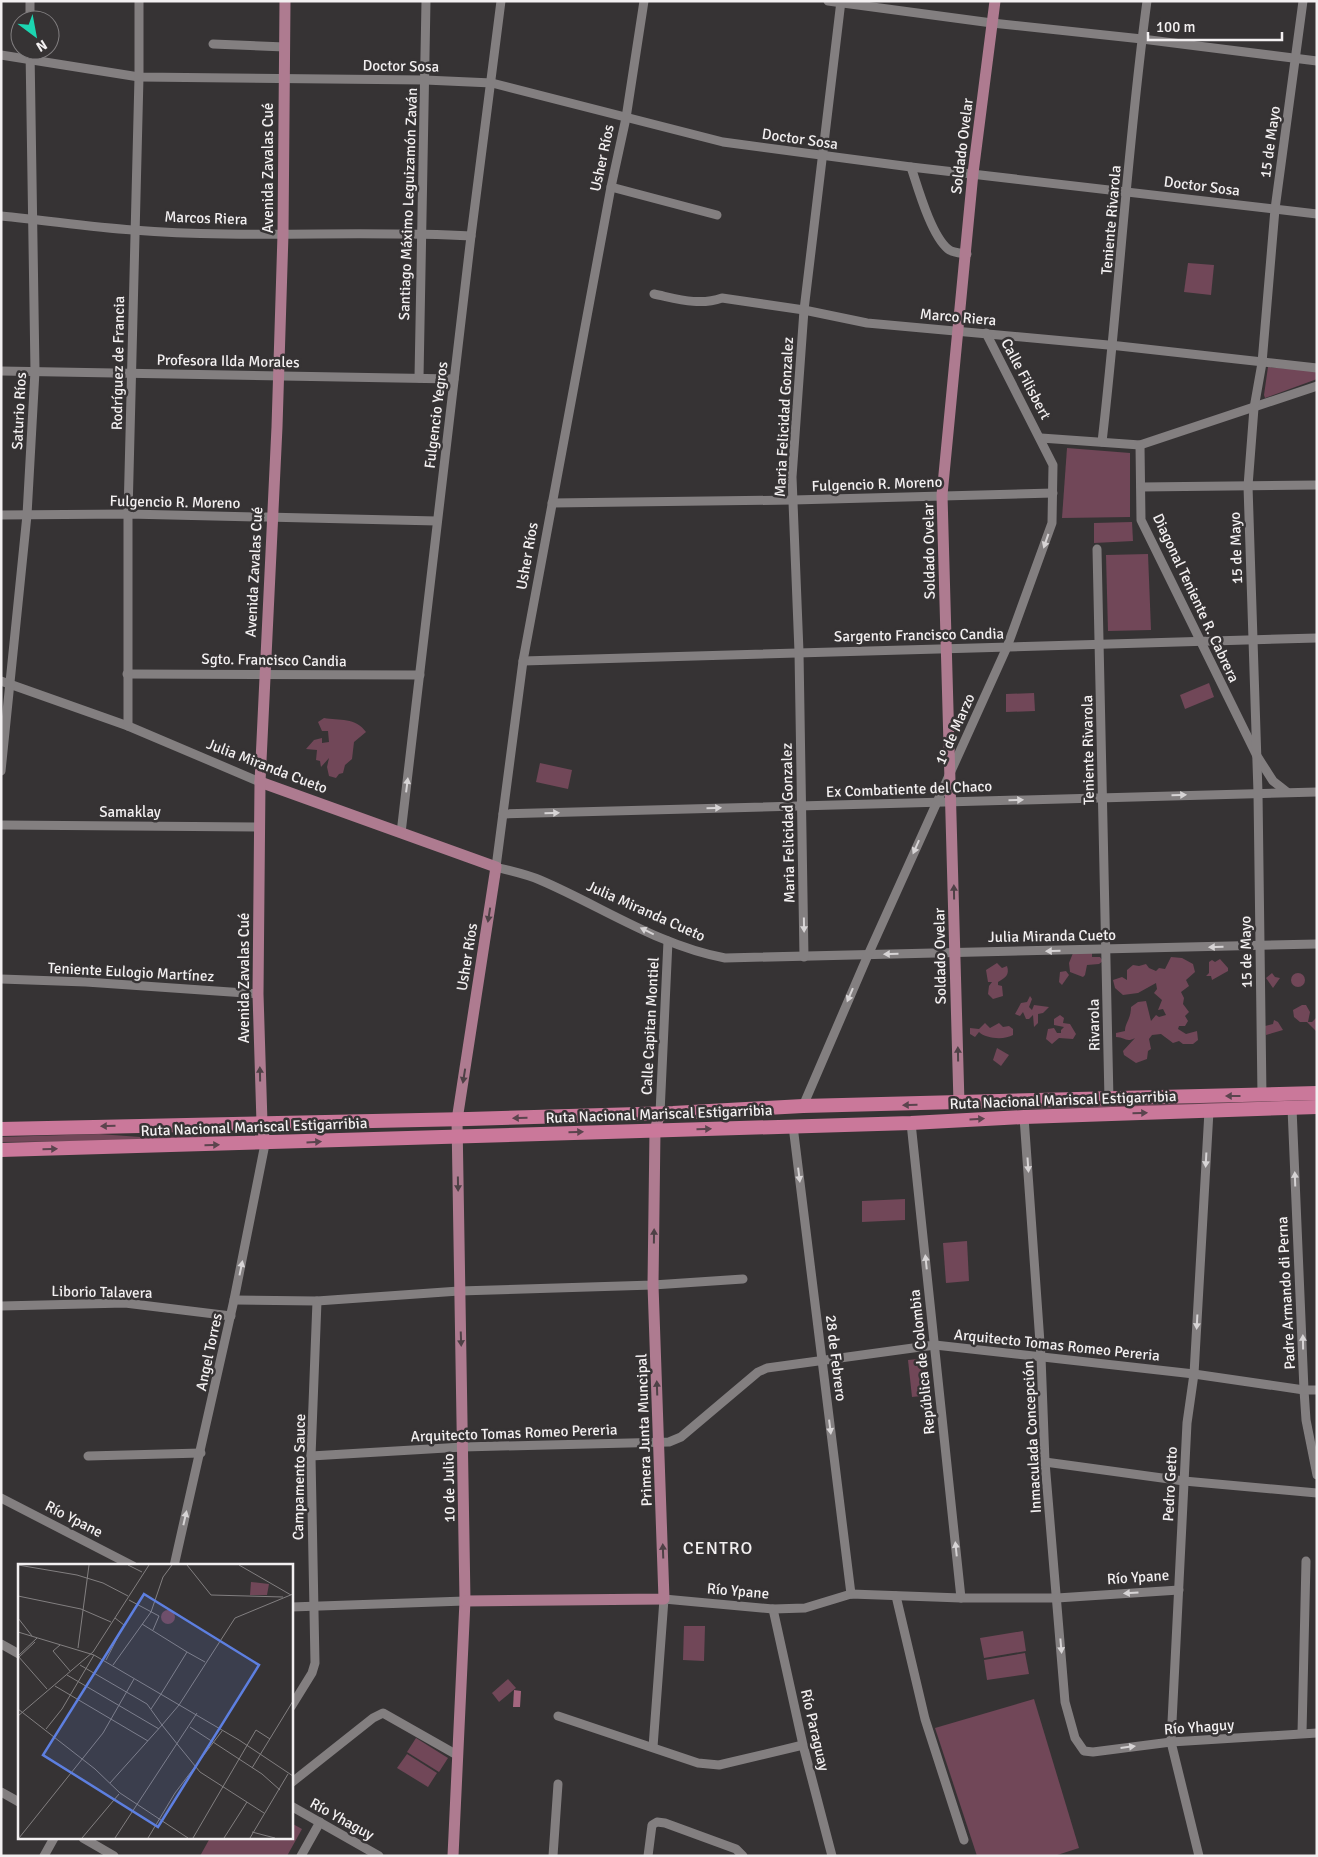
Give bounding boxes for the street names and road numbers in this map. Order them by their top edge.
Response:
street label: Doctor Sosa [363,56,439,76]
street label: Santiago Máximo Leguizamón Zaván [395,87,421,321]
street label: Soldado Ovelar [947,97,977,195]
street label: Avenida Zavalas Cué [259,103,277,233]
street label: 15 de Mayo [1256,105,1284,179]
street label: Usher Ríos [586,122,618,193]
street label: Doctor Sosa [761,125,839,153]
street label: Teniente Rivarola [1097,164,1125,276]
street label: Doctor Sosa [1163,172,1241,200]
street label: Marcos Riera [164,208,248,228]
street label: Rodríguez de Francia [108,296,128,430]
street label: Marco Riera [919,305,997,329]
street label: Calle Filisbert [997,335,1055,423]
street label: Maria Felicidad Gonzalez [771,336,797,497]
street label: Profesora Ilda Morales [156,351,300,371]
street label: Fulgencio Yegros [421,360,452,470]
street label: Saturio Ríos [8,371,30,450]
street label: Fulgencio R. Moreno [811,473,943,495]
street label: Fulgencio R. Moreno [109,492,241,512]
street label: Soldado Ovelar [919,502,939,599]
street label: Avenida Zavalas Cué [242,506,266,638]
street label: Diagonal Teniente R. Cabrera [1149,511,1243,685]
street label: 15 de Mayo [1226,511,1246,585]
street label: Usher Ríos [512,520,542,591]
street label: Sargento Francisco Candia [834,625,1004,645]
street label: Sgto. Francisco Candia [201,650,347,670]
street label: 1º de Marzo [931,690,979,767]
street label: Teniente Rivarola [1078,695,1098,805]
street label: Julia Miranda Cueto [204,735,330,797]
street label: Maria Felicidad Gonzalez [778,742,798,903]
street label: Ex Combatiente del Chaco [825,777,993,801]
street label: Samaklay [99,803,161,821]
street label: Julia Miranda Cueto [584,877,708,945]
street label: Soldado Ovelar [930,907,950,1004]
street label: Avenida Zavalas Cué [235,913,253,1043]
street label: 15 de Mayo [1236,915,1256,988]
street label: Usher Ríos [453,922,481,992]
street label: Julia Miranda Cueto [988,926,1116,946]
street label: Calle Capitan Montiel [637,957,663,1095]
street label: Teniente Eulogio Martínez [47,959,215,985]
street label: Rivarola [1085,999,1103,1051]
street label: Ruta Nacional Mariscal Estigarribia [949,1087,1177,1113]
street label: Ruta Nacional Mariscal Estigarribia [545,1101,773,1127]
street label: Ruta Nacional Mariscal Estigarribia [140,1114,368,1140]
street label: Padre Armando di Perna [1273,1216,1299,1370]
street label: Liborio Talavera [51,1282,153,1302]
street label: República de Colombia [905,1289,939,1435]
street label: Angel Torres [192,1311,226,1393]
street label: 28 de Febrero [822,1314,850,1402]
street label: Arquitecto Tomas Romeo Pereria [953,1325,1161,1365]
street label: Primera Junta Muncipal [632,1353,656,1507]
street label: Inmaculada Concepción [1019,1360,1045,1514]
street label: Campamento Sauce [289,1414,309,1540]
street label: Arquitecto Tomas Romeo Pereria [410,1420,618,1446]
street label: Pedro Getto [1159,1446,1181,1522]
street label: 10 de Julio [439,1453,459,1523]
street label: Río Ypane [42,1497,106,1541]
street label: Río Ypane [1106,1566,1170,1588]
street label: Río Ypane [706,1579,770,1603]
street label: Río Paraguay [797,1687,833,1773]
street label: Río Yhaguy [1163,1716,1235,1738]
street label: Río Yhaguy [307,1794,377,1844]

